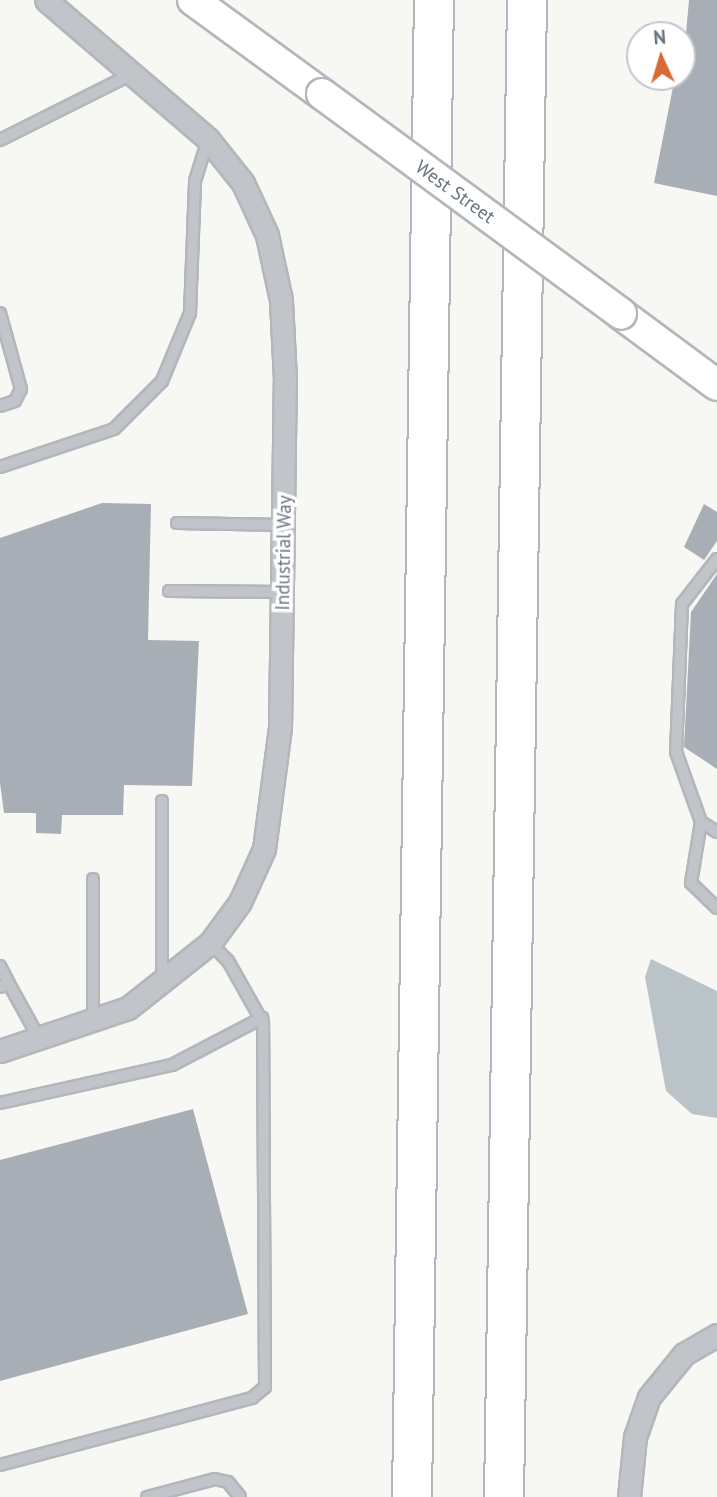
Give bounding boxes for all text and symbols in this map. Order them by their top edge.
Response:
north arrow [626,21,696,91]
text: N [653,25,667,49]
street label: West Street [411,156,499,228]
street label: Industrial Way [272,495,296,611]

